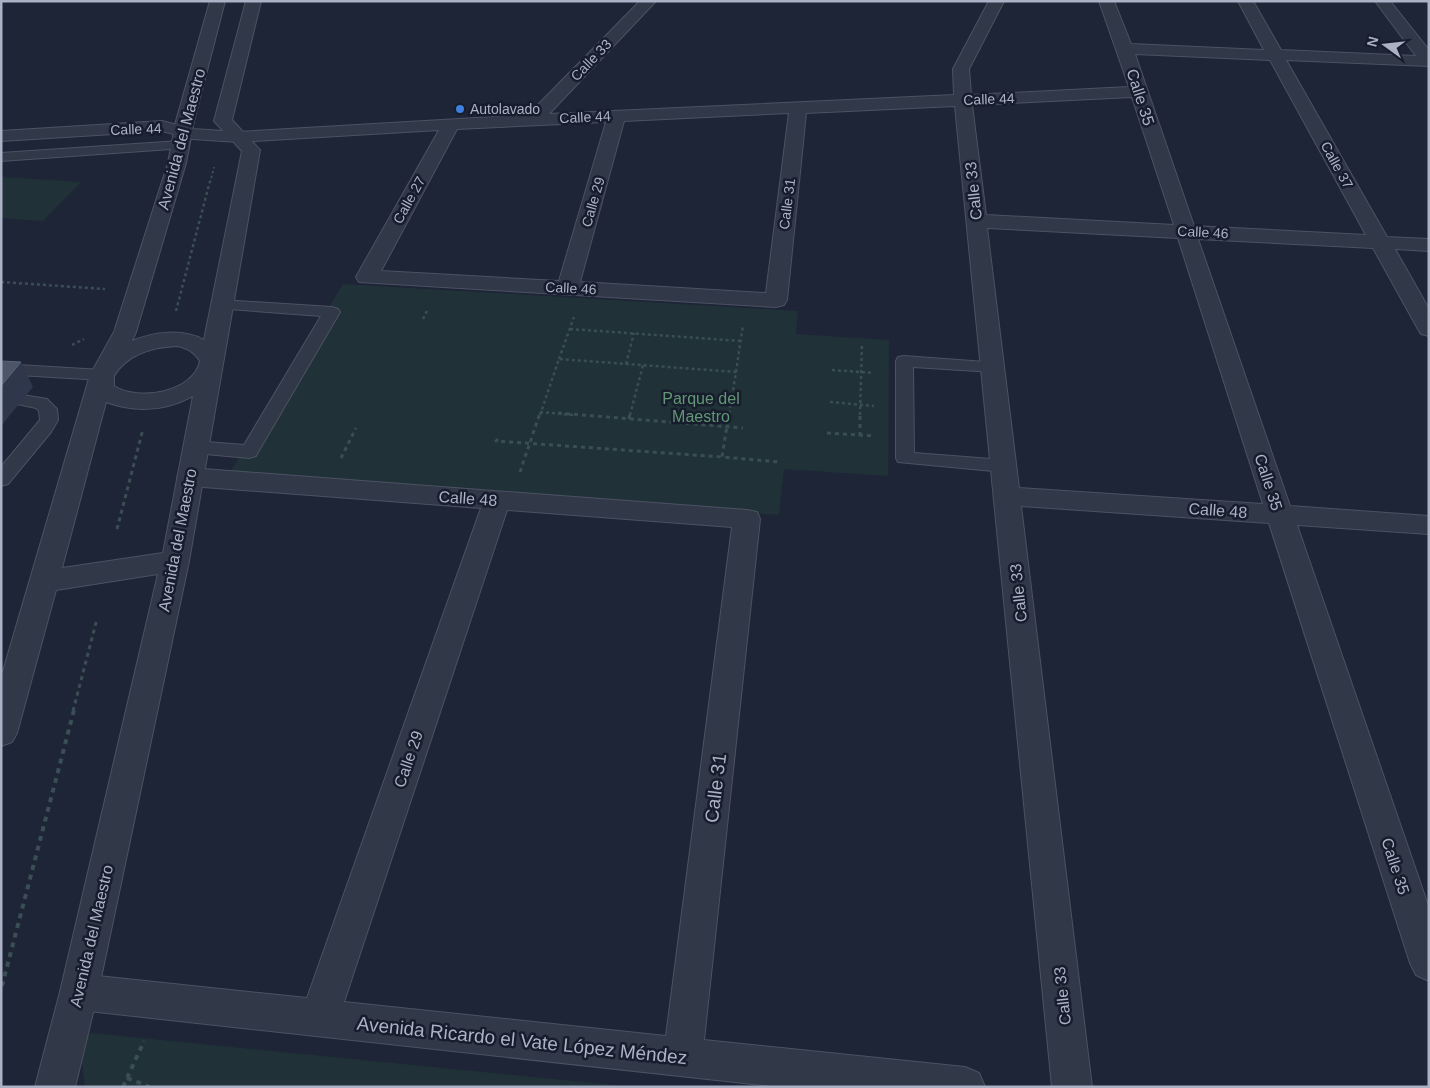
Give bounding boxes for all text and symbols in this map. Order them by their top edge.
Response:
north arrow [1360,20,1410,70]
text: N [1363,35,1381,49]
street label: Calle 33 [567,36,615,84]
street label: Avenida del Maestro [154,67,209,212]
street label: Calle 35 [1123,67,1158,128]
street label: Calle 44 [963,90,1015,108]
place label: Autolavado [470,101,540,117]
marker: Autolavado [454,103,466,115]
street label: Calle 44 [559,108,611,126]
street label: Calle 44 [110,120,162,138]
street label: Calle 37 [1318,139,1357,192]
street label: Calle 33 [962,161,985,221]
street label: Calle 27 [390,173,429,226]
street label: Calle 29 [578,175,608,229]
street label: Calle 31 [776,177,798,230]
street label: Calle 46 [1177,223,1229,241]
street label: Calle 46 [545,279,597,297]
park label: Parque del Maestro [662,390,740,425]
street label: Calle 35 [1251,452,1286,513]
street label: Avenida del Maestro [155,467,200,613]
street label: Calle 48 [438,488,498,509]
street label: Calle 48 [1188,500,1248,521]
street label: Calle 33 [1007,563,1030,623]
street label: Calle 29 [391,729,426,790]
street label: Calle 31 [701,752,730,824]
street label: Calle 35 [1378,836,1413,897]
street label: Avenida del Maestro [67,863,116,1009]
street label: Calle 33 [1051,966,1074,1026]
street label: Avenida Ricardo el Vate López Méndez [356,1013,688,1068]

